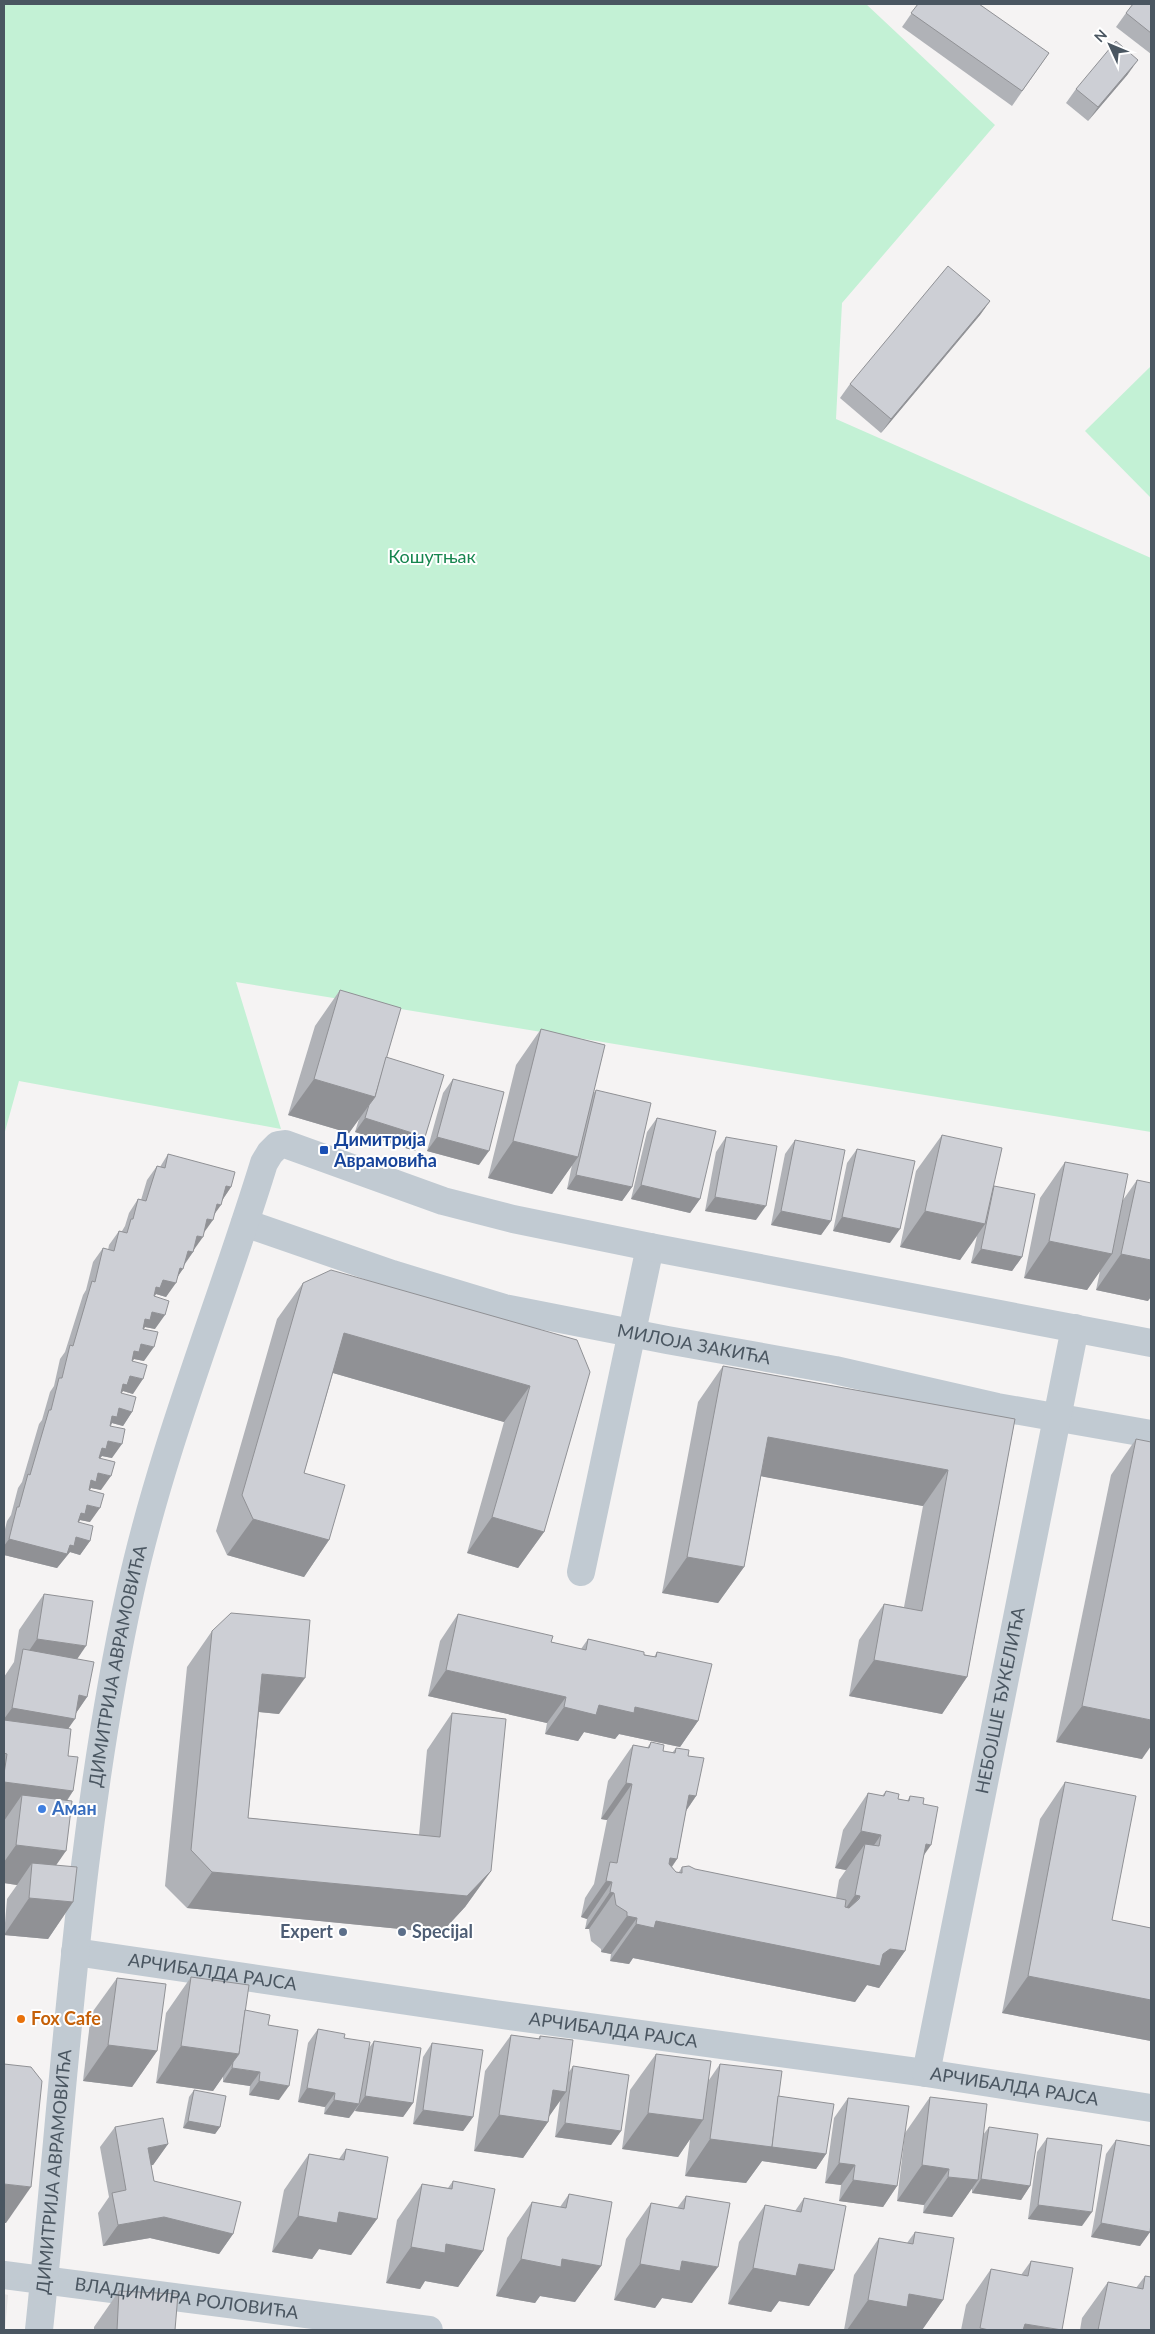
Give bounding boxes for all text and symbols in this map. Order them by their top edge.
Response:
north arrow [1085,20,1135,70]
text: N [1090,26,1110,45]
park label: Кошутњак [388,545,477,567]
place label: Димитрија Аврамовића [333,1128,437,1171]
marker: Димитрија Аврамовића [318,1144,330,1156]
street label: МИЛОЈА ЗАКИЋА [616,1319,773,1368]
street label: ДИМИТРИЈА АВРАМОВИЋА [84,1542,151,1788]
street label: НЕБОЈШЕ ЂУКЕЛИЋА [970,1604,1029,1795]
place label: Аман [51,1797,97,1819]
marker: Аман [36,1803,48,1815]
place label: Expert [280,1920,333,1942]
place label: Specijal [412,1920,473,1942]
marker: Expert [337,1926,349,1938]
marker: Specijal [396,1926,408,1938]
street label: АРЧИБАЛДА РАЈСА [127,1948,299,1995]
place label: Fox Cafe [31,2007,101,2029]
street label: АРЧИБАЛДА РАЈСА [528,2007,700,2052]
marker: Fox Cafe [15,2013,27,2025]
street label: ДИМИТРИЈА АВРАМОВИЋА [31,2047,76,2295]
street label: АРЧИБАЛДА РАЈСА [929,2062,1101,2110]
street label: ВЛАДИМИРА РОЛОВИЋА [73,2272,301,2323]

